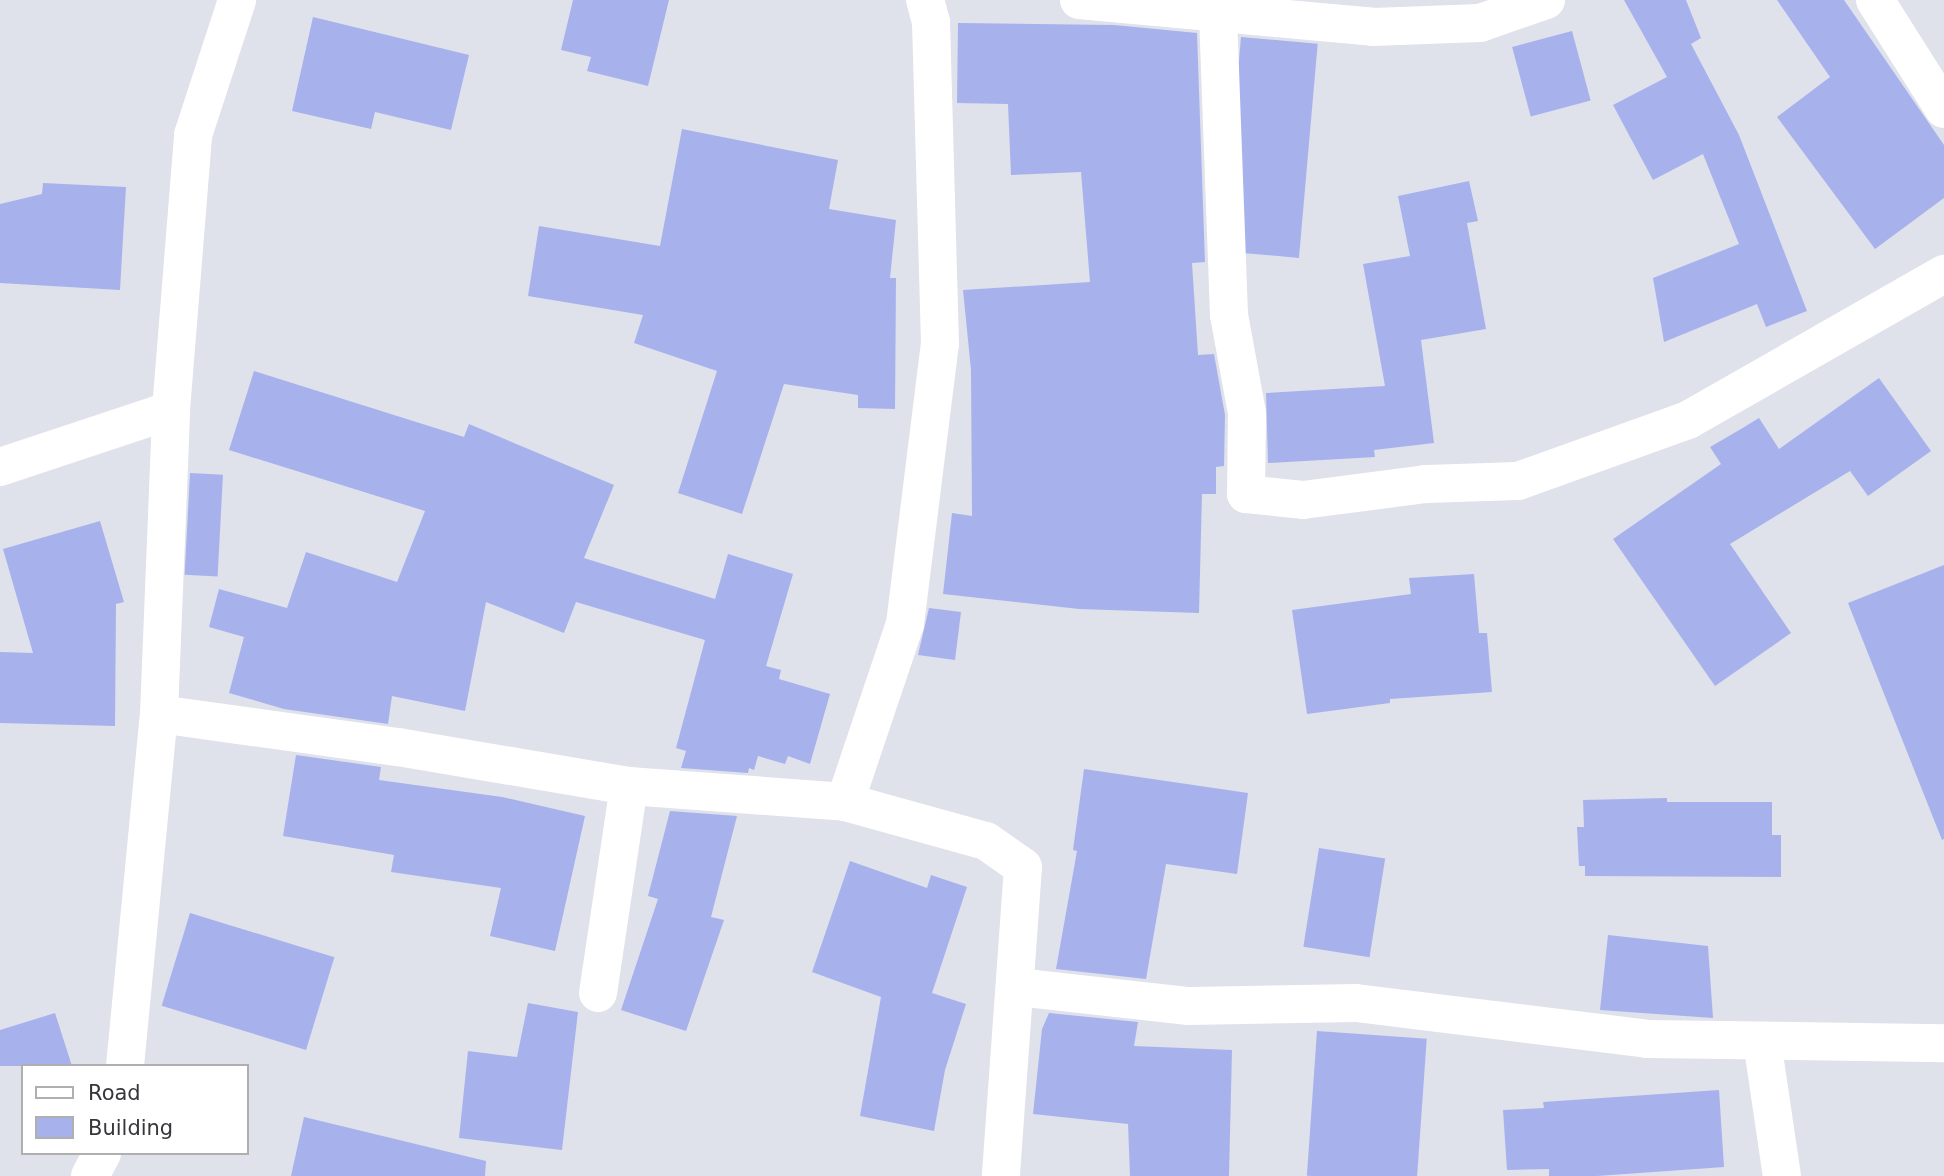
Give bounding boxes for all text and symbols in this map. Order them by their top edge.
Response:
legend [21,1064,248,1155]
text: Road [88,1081,141,1105]
text: Building [88,1116,173,1140]

